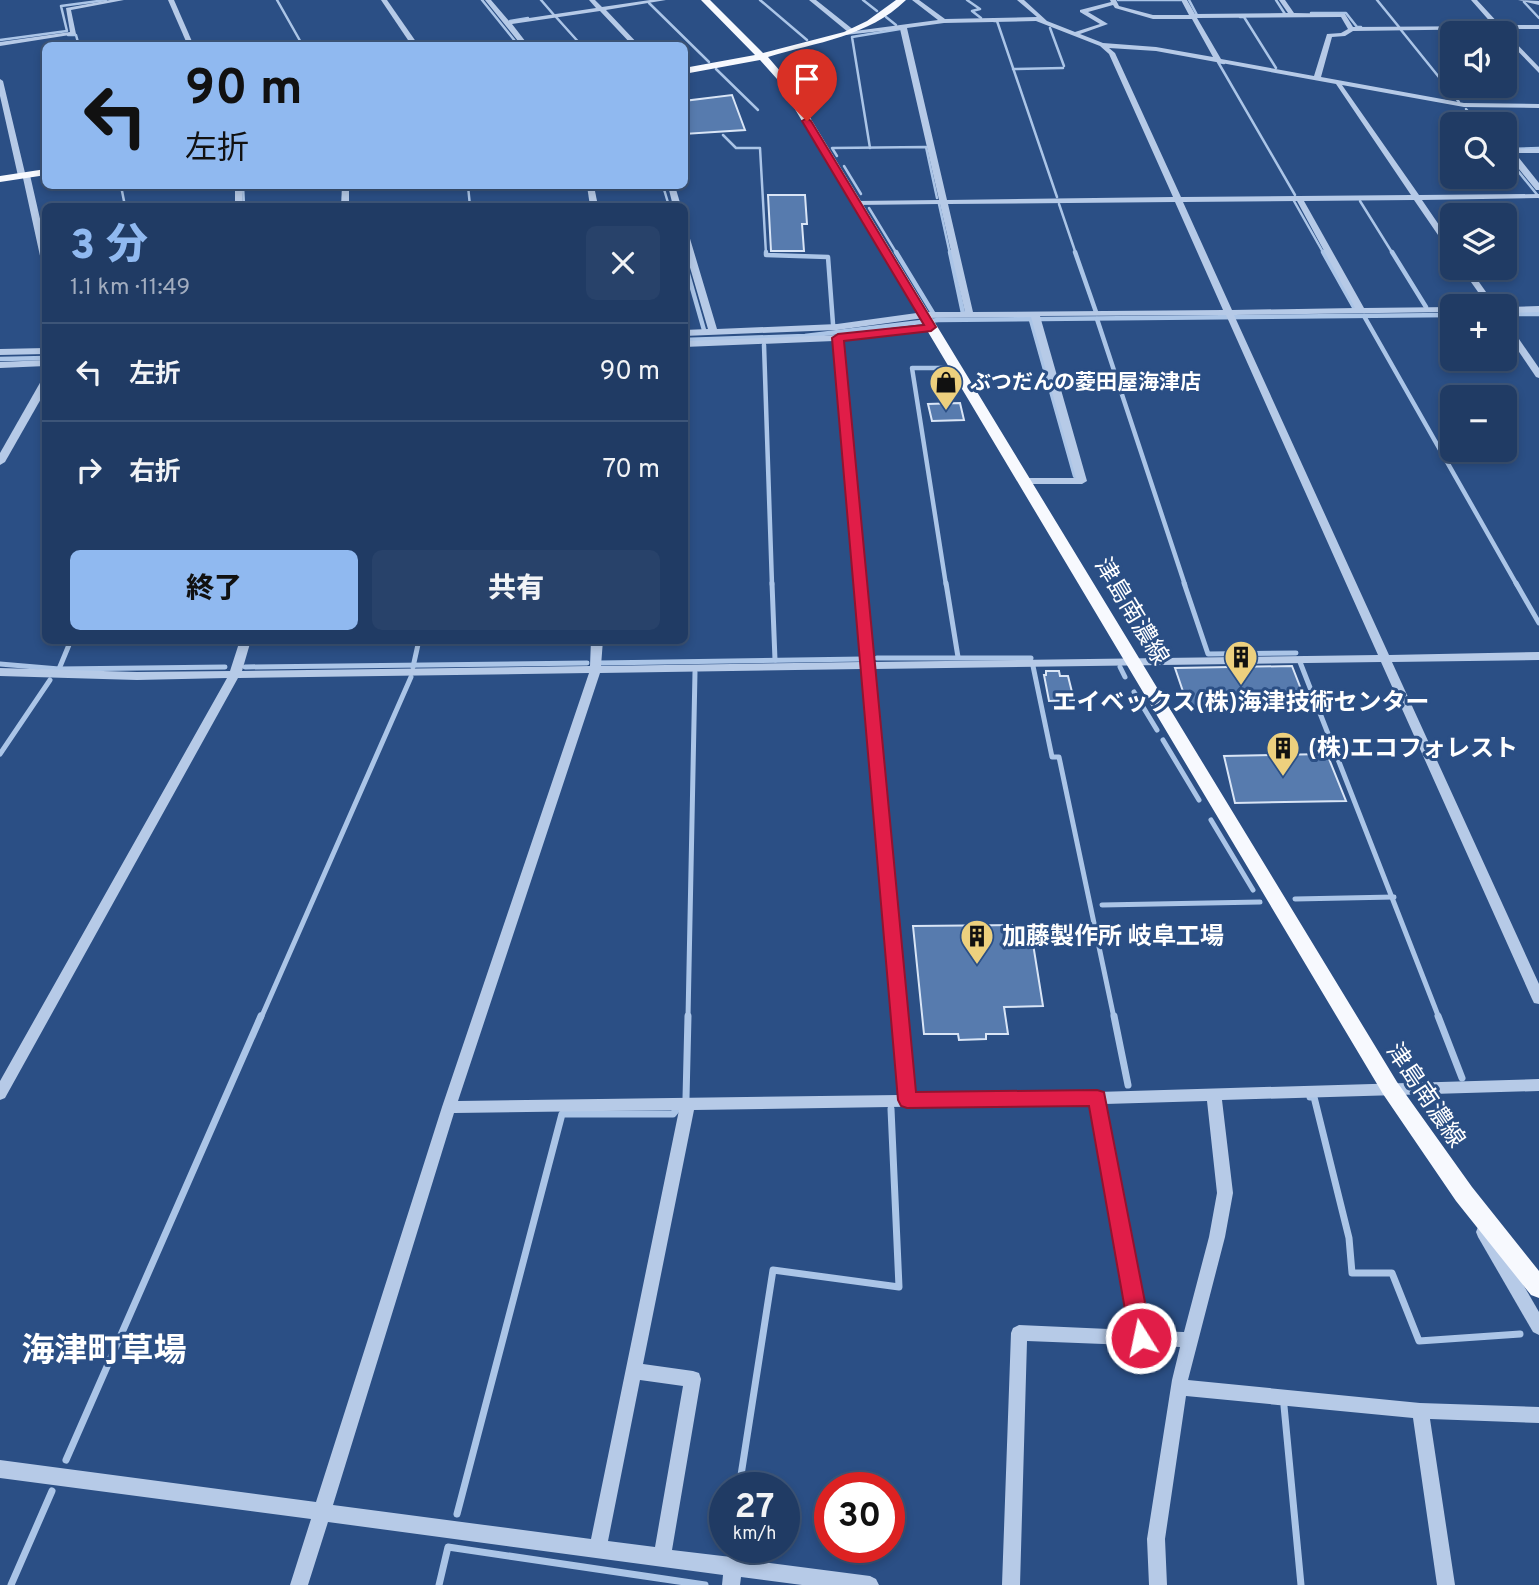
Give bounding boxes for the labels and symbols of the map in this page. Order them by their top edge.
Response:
pin [777,49,837,121]
shop icon: ぶつだんの菱田屋海津店 [927,363,965,412]
place label: ぶつだんの菱田屋海津店 [970,370,1201,397]
street label: 津島南濃線 [1087,553,1174,671]
building icon: エイベックス(株)海津技術センター [1222,638,1260,687]
place label: エイベックス(株)海津技術センター [1052,689,1430,719]
building icon: (株)エコフォレスト [1264,729,1302,778]
place label: (株)エコフォレスト [1308,735,1518,765]
building icon: 加藤製作所 岐阜工場 [958,917,996,966]
place label: 加藤製作所 岐阜工場 [1002,923,1224,953]
street label: 津島南濃線 [1378,1038,1470,1154]
position arrow [1104,1301,1178,1375]
district label: 海津町草場 [22,1332,187,1374]
speed limit sign: 30 [814,1472,905,1563]

